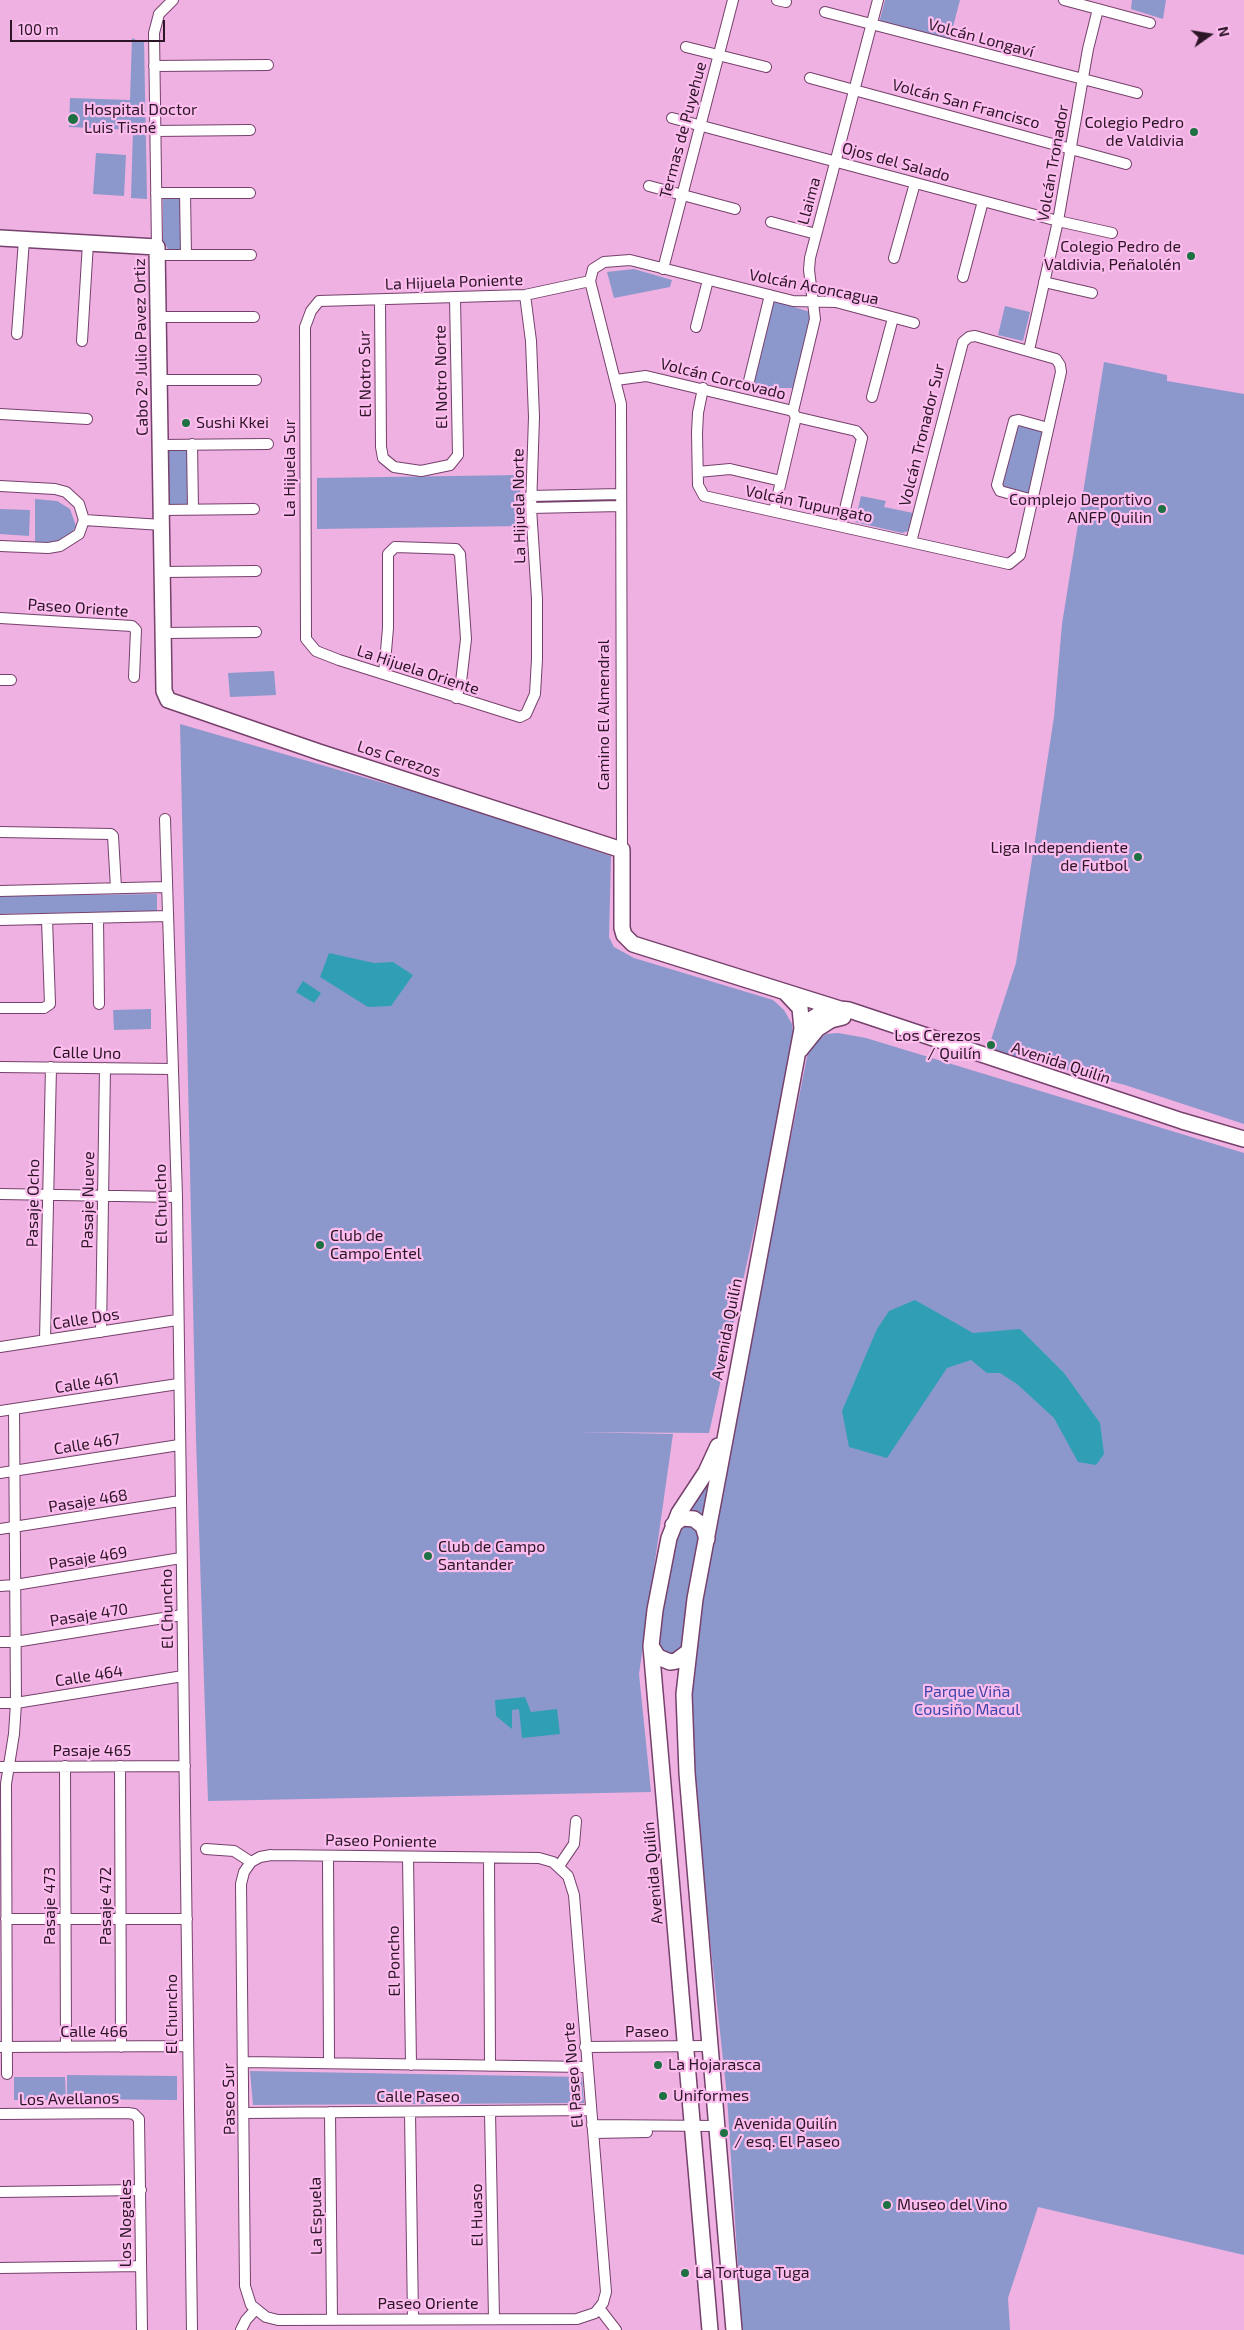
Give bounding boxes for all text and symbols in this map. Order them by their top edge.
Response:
scale bar [12,10,168,42]
north arrow [1184,10,1234,60]
street label: Volcán Longaví [926,15,1036,61]
text: 100 m [18,20,59,38]
text: N [1215,25,1234,38]
street label: Termas de Puyehue [655,59,711,201]
street label: Volcán San Francisco [890,75,1042,133]
place label: Hospital Doctor Luis Tisné [84,100,197,138]
street label: Volcán Tronador [1033,103,1073,223]
marker: Hospital Doctor Luis Tisné [66,112,80,126]
place label: Colegio Pedro de Valdivia [1084,113,1184,151]
marker: Colegio Pedro de Valdivia [1188,126,1200,138]
street label: Ojos del Salado [840,138,952,186]
street label: Llaima [793,175,825,227]
place label: Colegio Pedro de Valdivia, Peñalolén [1044,237,1181,275]
marker: Colegio Pedro de Valdivia, Peñalolén [1185,250,1197,262]
street label: Cabo 2º Julio Pavez Ortiz [130,258,152,436]
street label: Volcán Aconcagua [747,265,881,309]
street label: La Hijuela Poniente [385,270,523,294]
street label: El Notro Norte [430,325,452,429]
street label: El Notro Sur [355,330,375,418]
street label: Volcán Corcovado [658,354,788,404]
street label: Volcán Tronador Sur [895,362,949,508]
place label: Sushi Kkei [196,413,269,433]
marker: Sushi Kkei [180,417,192,429]
street label: La Hijuela Sur [280,419,300,517]
street label: La Hijuela Norte [508,448,530,564]
street label: Volcán Tupungato [743,481,875,527]
place label: Complejo Deportivo ANFP Quilin [1009,490,1152,528]
marker: Complejo Deportivo ANFP Quilin [1156,503,1168,515]
street label: Paseo Oriente [27,595,129,621]
street label: Camino El Almendral [594,640,614,790]
street label: La Hijuela Oriente [354,641,482,699]
street label: Los Cerezos [355,736,443,782]
place label: Liga Independiente de Futbol [990,838,1128,876]
marker: Liga Independiente de Futbol [1132,851,1144,863]
place label: Los Cerezos / Quilín [894,1026,981,1064]
street label: Avenida Quilín [1009,1038,1113,1088]
marker: Los Cerezos / Quilín [985,1039,997,1051]
street label: Calle Uno [53,1043,121,1063]
street label: Pasaje Nueve [78,1151,98,1249]
street label: Pasaje Ocho [23,1159,43,1247]
street label: El Chuncho [151,1164,171,1244]
place label: Club de Campo Entel [330,1226,422,1264]
marker: Club de Campo Entel [314,1239,326,1251]
street label: Avenida Quilín [708,1277,746,1381]
street label: Calle Dos [51,1304,121,1334]
street label: Calle 461 [53,1368,121,1398]
street label: Calle 467 [53,1429,121,1459]
street label: Pasaje 468 [47,1485,129,1517]
place label: Club de Campo Santander [438,1537,545,1575]
street label: Pasaje 469 [47,1542,129,1574]
marker: Club de Campo Santander [422,1550,434,1562]
street label: El Chuncho [157,1569,177,1649]
street label: Pasaje 470 [49,1599,129,1631]
street label: Calle 464 [54,1661,124,1691]
park label: Parque Viña Cousiño Macul [914,1682,1020,1720]
street label: Pasaje 465 [53,1741,131,1761]
street label: Avenida Quilín [639,1821,667,1925]
street label: Paseo Poniente [325,1830,437,1852]
street label: Pasaje 473 [40,1867,60,1945]
street label: Pasaje 472 [96,1867,116,1945]
street label: El Poncho [384,1925,404,1997]
street label: El Chuncho [162,1974,182,2054]
street label: El Paseo Norte [559,2021,587,2129]
street label: Calle 466 [60,2022,128,2042]
street label: Paseo [625,2022,669,2042]
place label: La Hojarasca [668,2055,761,2075]
marker: La Hojarasca [652,2059,664,2071]
street label: Paseo Sur [219,2063,239,2135]
place label: Uniformes [673,2086,749,2106]
street label: Calle Paseo [376,2087,460,2107]
street label: Los Avellanos [19,2089,119,2109]
marker: Uniformes [657,2090,669,2102]
place label: Avenida Quilín / esq. El Paseo [734,2114,840,2152]
marker: Avenida Quilín / esq. El Paseo [718,2127,730,2139]
street label: La Espuela [306,2177,326,2255]
street label: Los Nogales [116,2179,136,2267]
street label: El Huaso [467,2183,487,2247]
place label: Museo del Vino [897,2195,1008,2215]
marker: Museo del Vino [881,2199,893,2211]
place label: La Tortuga Tuga [695,2263,810,2283]
marker: La Tortuga Tuga [679,2267,691,2279]
street label: Paseo Oriente [377,2294,479,2314]

